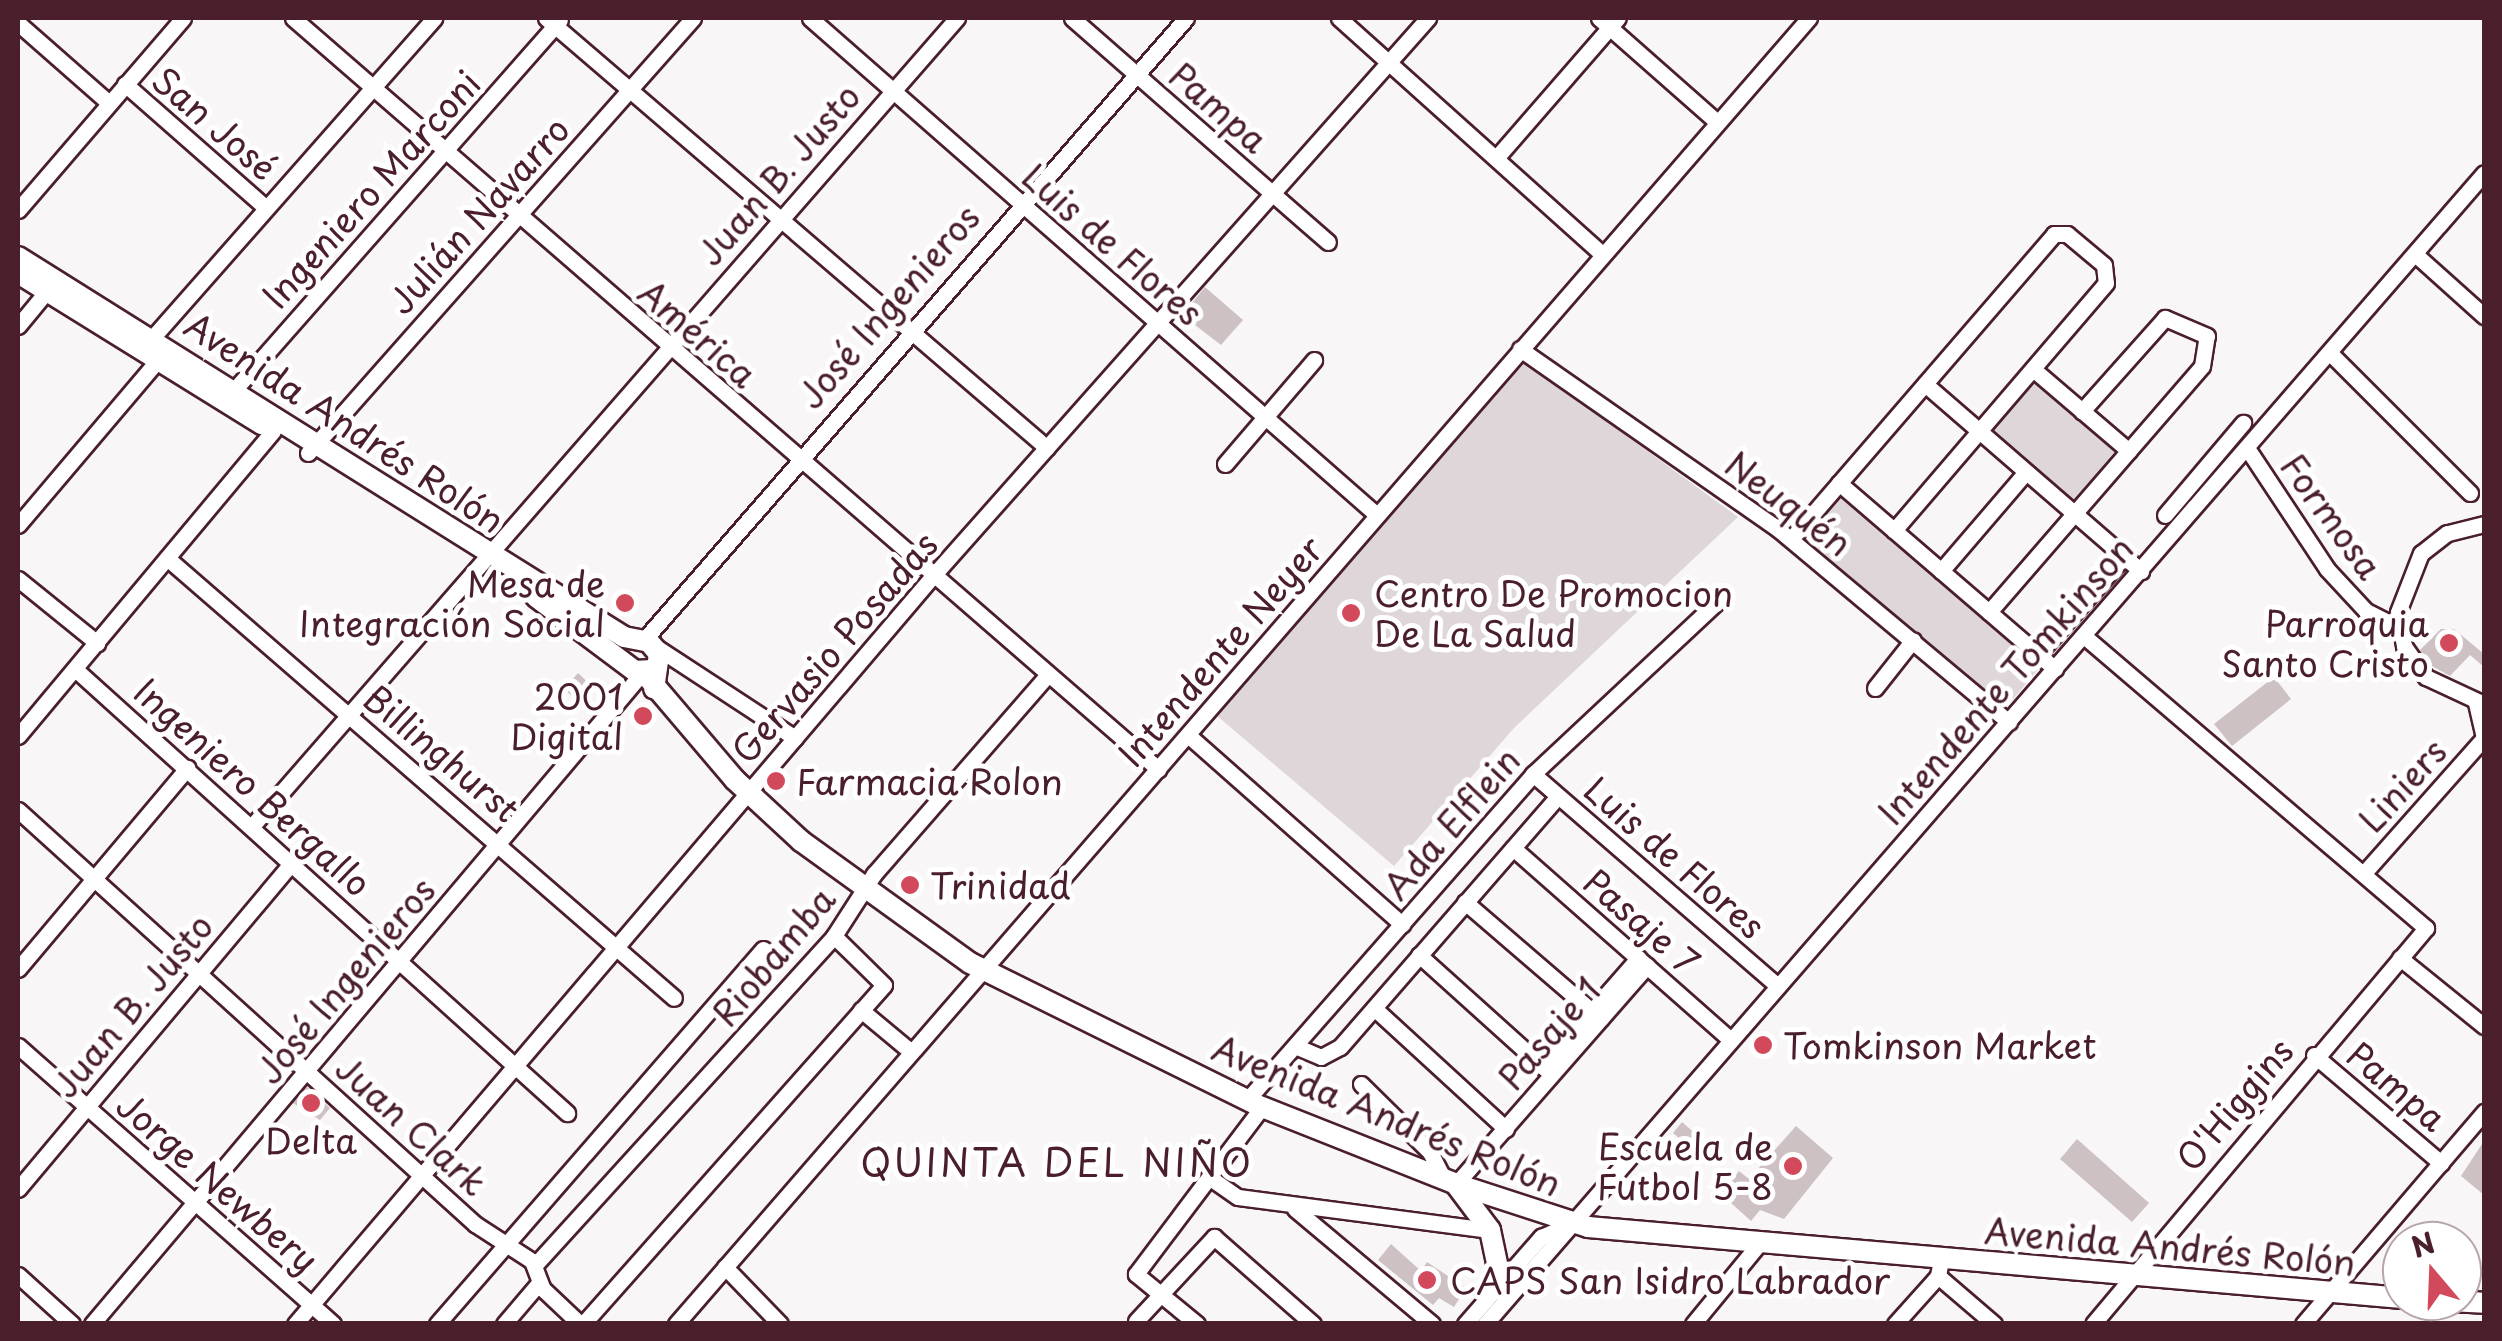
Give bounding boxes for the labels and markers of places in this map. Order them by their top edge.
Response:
place label: Mesa de Integración Social [300,562,605,644]
place label: Centro De Promocion De La Salud [1374,572,1735,654]
marker: Mesa de Integración Social [614,592,636,614]
marker: Centro De Promocion De La Salud [1338,600,1364,626]
place label: Parroquia Santo Cristo [2220,602,2429,684]
marker: Parroquia Santo Cristo [2438,632,2460,654]
place label: 2001 Digital [510,675,623,757]
marker: 2001 Digital [632,705,654,727]
place label: Farmacia Rolon [796,760,1062,802]
marker: Farmacia Rolon [765,770,787,792]
place label: Trinidad [930,864,1071,906]
marker: Trinidad [899,874,921,896]
place label: Tomkinson Market [1783,1024,2096,1066]
marker: Tomkinson Market [1752,1034,1774,1056]
marker: Delta [300,1092,322,1114]
place label: Delta [265,1119,357,1161]
place label: Escuela de Futbol 5-8 [1598,1125,1773,1207]
marker: Escuela de Futbol 5-8 [1782,1155,1804,1177]
place label: CAPS San Isidro Labrador [1450,1259,1887,1301]
marker: CAPS San Isidro Labrador [1414,1267,1440,1293]

